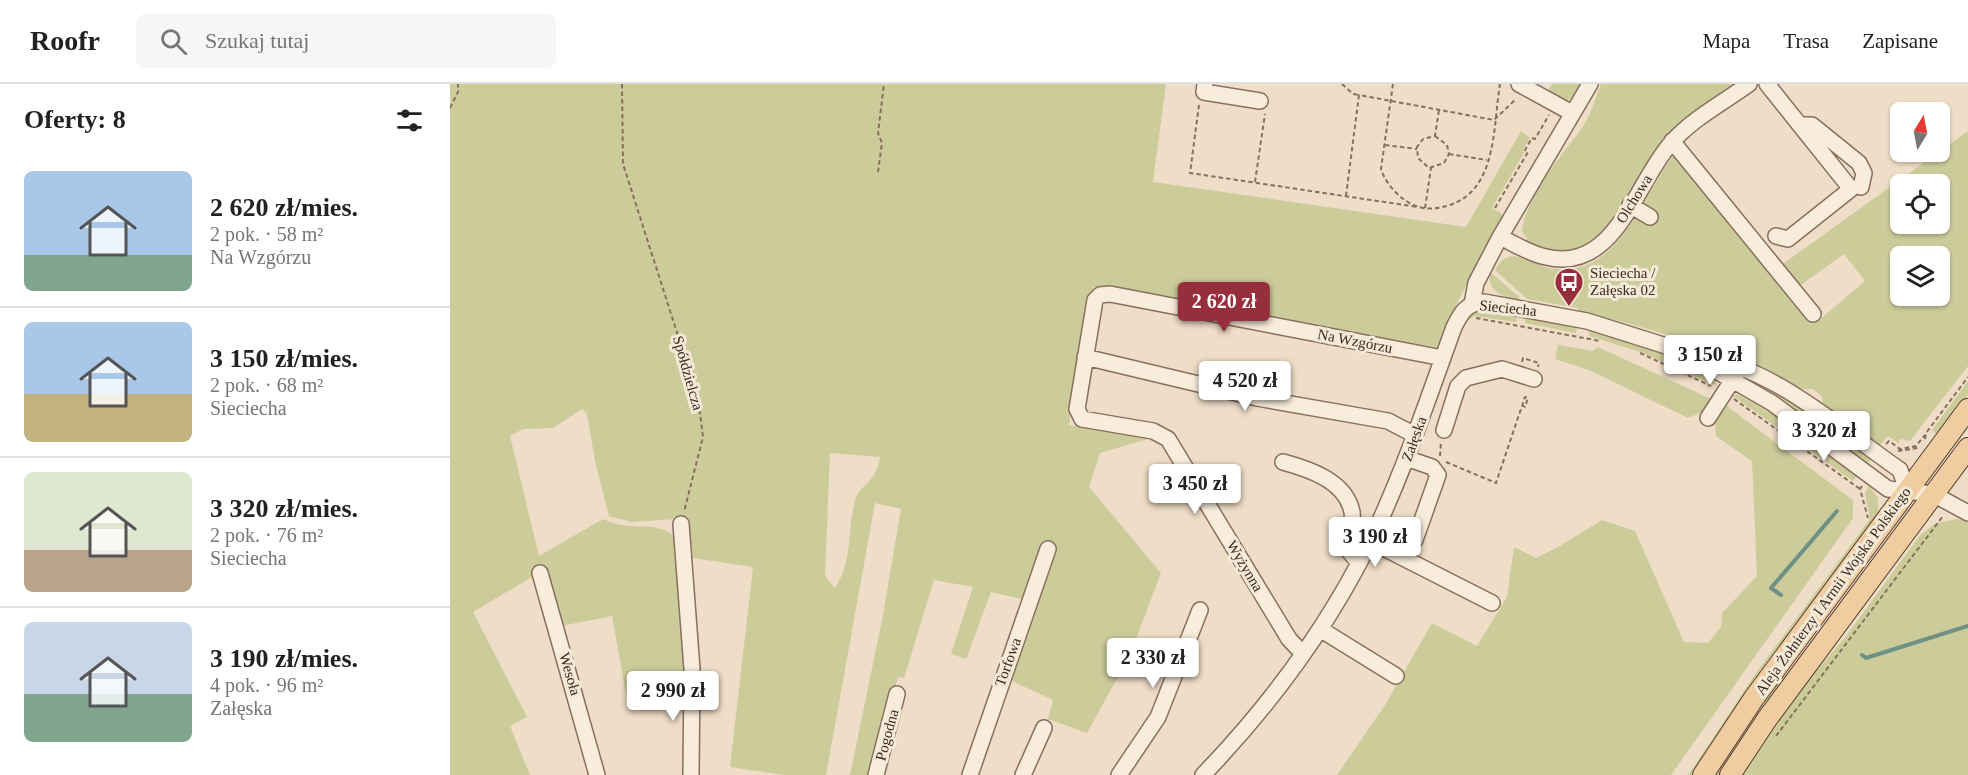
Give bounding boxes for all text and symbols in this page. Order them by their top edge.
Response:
search box [136,14,556,68]
text: Roofr [30,25,100,56]
icon: search [157,25,190,58]
text: Szukaj tutaj [205,28,309,53]
text: Mapa [1702,29,1750,53]
text: Trasa [1783,29,1829,53]
text: Zapisane [1862,29,1938,53]
north arrow [1890,102,1950,162]
map controls [1890,102,1950,306]
icon: filters [393,104,426,137]
text: Oferty: 8 [24,105,126,134]
street label: Olchowa [1613,172,1655,226]
button: locate [1890,174,1950,234]
text: 2 620 zł/mies. [210,193,358,222]
icon: home [72,195,144,267]
text: 2 pok. · 58 m² [210,223,323,245]
text: Na Wzgórzu [210,246,311,268]
button: layers [1890,246,1950,306]
place label: Sieciecha / Załęska 02 [1590,265,1656,298]
bus stop icon: Sieciecha / Załęska 02 [1553,266,1585,308]
pin: 2 620 zł [1162,282,1286,333]
text: 2 620 zł [1192,290,1256,312]
street label: Sieciecha [1479,297,1538,319]
street label: Na Wzgórzu [1316,326,1394,356]
street label: Spółdzielcza [670,334,706,412]
pin: 3 150 zł [1648,335,1772,386]
text: 3 150 zł [1678,343,1742,365]
text: 3 150 zł/mies. [210,344,358,373]
icon: home [72,346,144,418]
pin: 4 520 zł [1183,361,1307,412]
text: 4 520 zł [1213,369,1277,391]
text: 2 pok. · 68 m² [210,374,323,396]
text: Sieciecha [210,397,287,419]
pin: 3 320 zł [1762,411,1886,462]
street label: Załęska [1399,414,1430,464]
text: 3 320 zł [1792,419,1856,441]
pin: 3 450 zł [1133,464,1257,515]
text: 3 450 zł [1163,472,1227,494]
street label: Aleja Żołnierzy I Armii Wojska Polskiego [1752,484,1914,698]
text: 3 320 zł/mies. [210,494,358,523]
icon: home [72,496,144,568]
pin: 3 190 zł [1313,517,1437,568]
text: 2 pok. · 76 m² [210,524,323,546]
text: 3 190 zł [1343,525,1407,547]
street label: Wyżynna [1224,538,1267,595]
text: Sieciecha [210,547,287,569]
street label: Torfowa [992,635,1024,689]
pin: 2 330 zł [1091,638,1215,689]
text: 3 190 zł/mies. [210,644,358,673]
icon: home [72,646,144,718]
text: 2 330 zł [1121,646,1185,668]
street label: Wesoła [556,651,584,698]
pin: 2 990 zł [611,671,735,722]
text: 4 pok. · 96 m² [210,674,323,696]
text: 2 990 zł [641,679,705,701]
text: Załęska [210,697,272,719]
street label: Pogodna [872,707,902,762]

